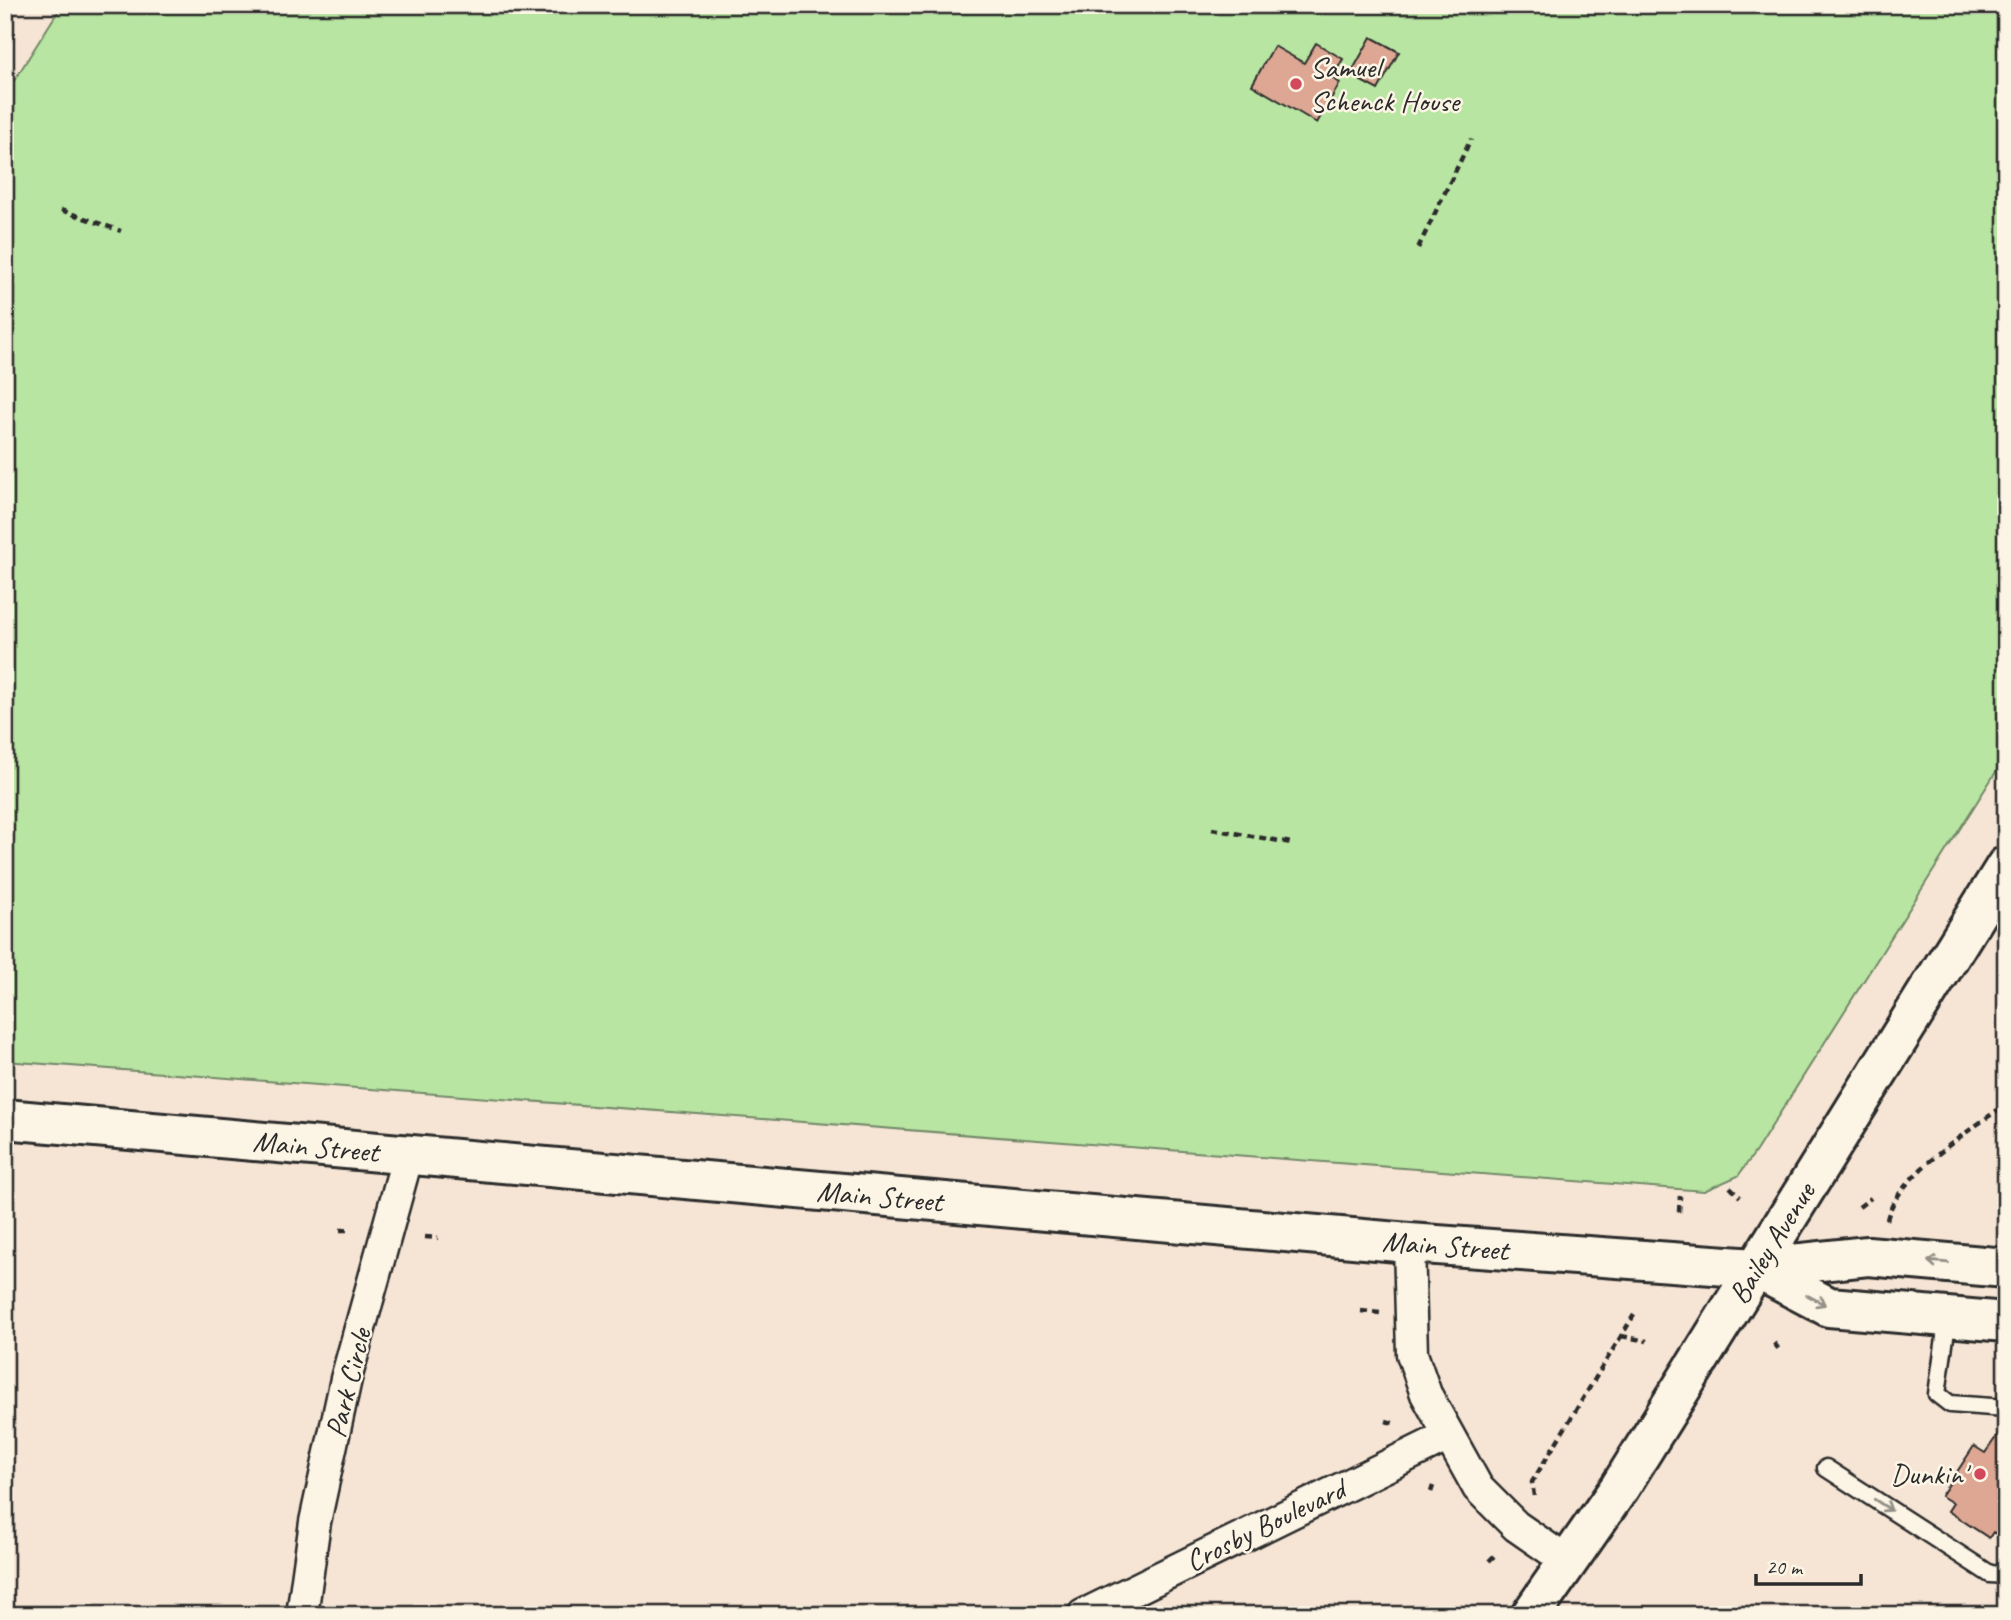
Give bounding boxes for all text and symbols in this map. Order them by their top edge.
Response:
place label: Samuel Schenck House [1310,48,1461,120]
marker: Samuel Schenck House [1288,76,1304,92]
street label: Main Street [251,1122,383,1171]
street label: Main Street [815,1172,947,1221]
street label: Bailey Avenue [1720,1174,1825,1311]
street label: Main Street [1381,1222,1513,1269]
one-way arrow [1927,1255,1950,1268]
one-way arrow [1805,1293,1825,1307]
street label: Park Circle [316,1322,380,1442]
place label: Dunkin' [1890,1455,1971,1493]
marker: Dunkin' [1972,1466,1988,1482]
street label: Crosby Boulevard [1179,1468,1355,1580]
one-way arrow [1873,1499,1893,1513]
scale bar [1756,1543,1860,1587]
text: 20 m [1766,1554,1804,1580]

